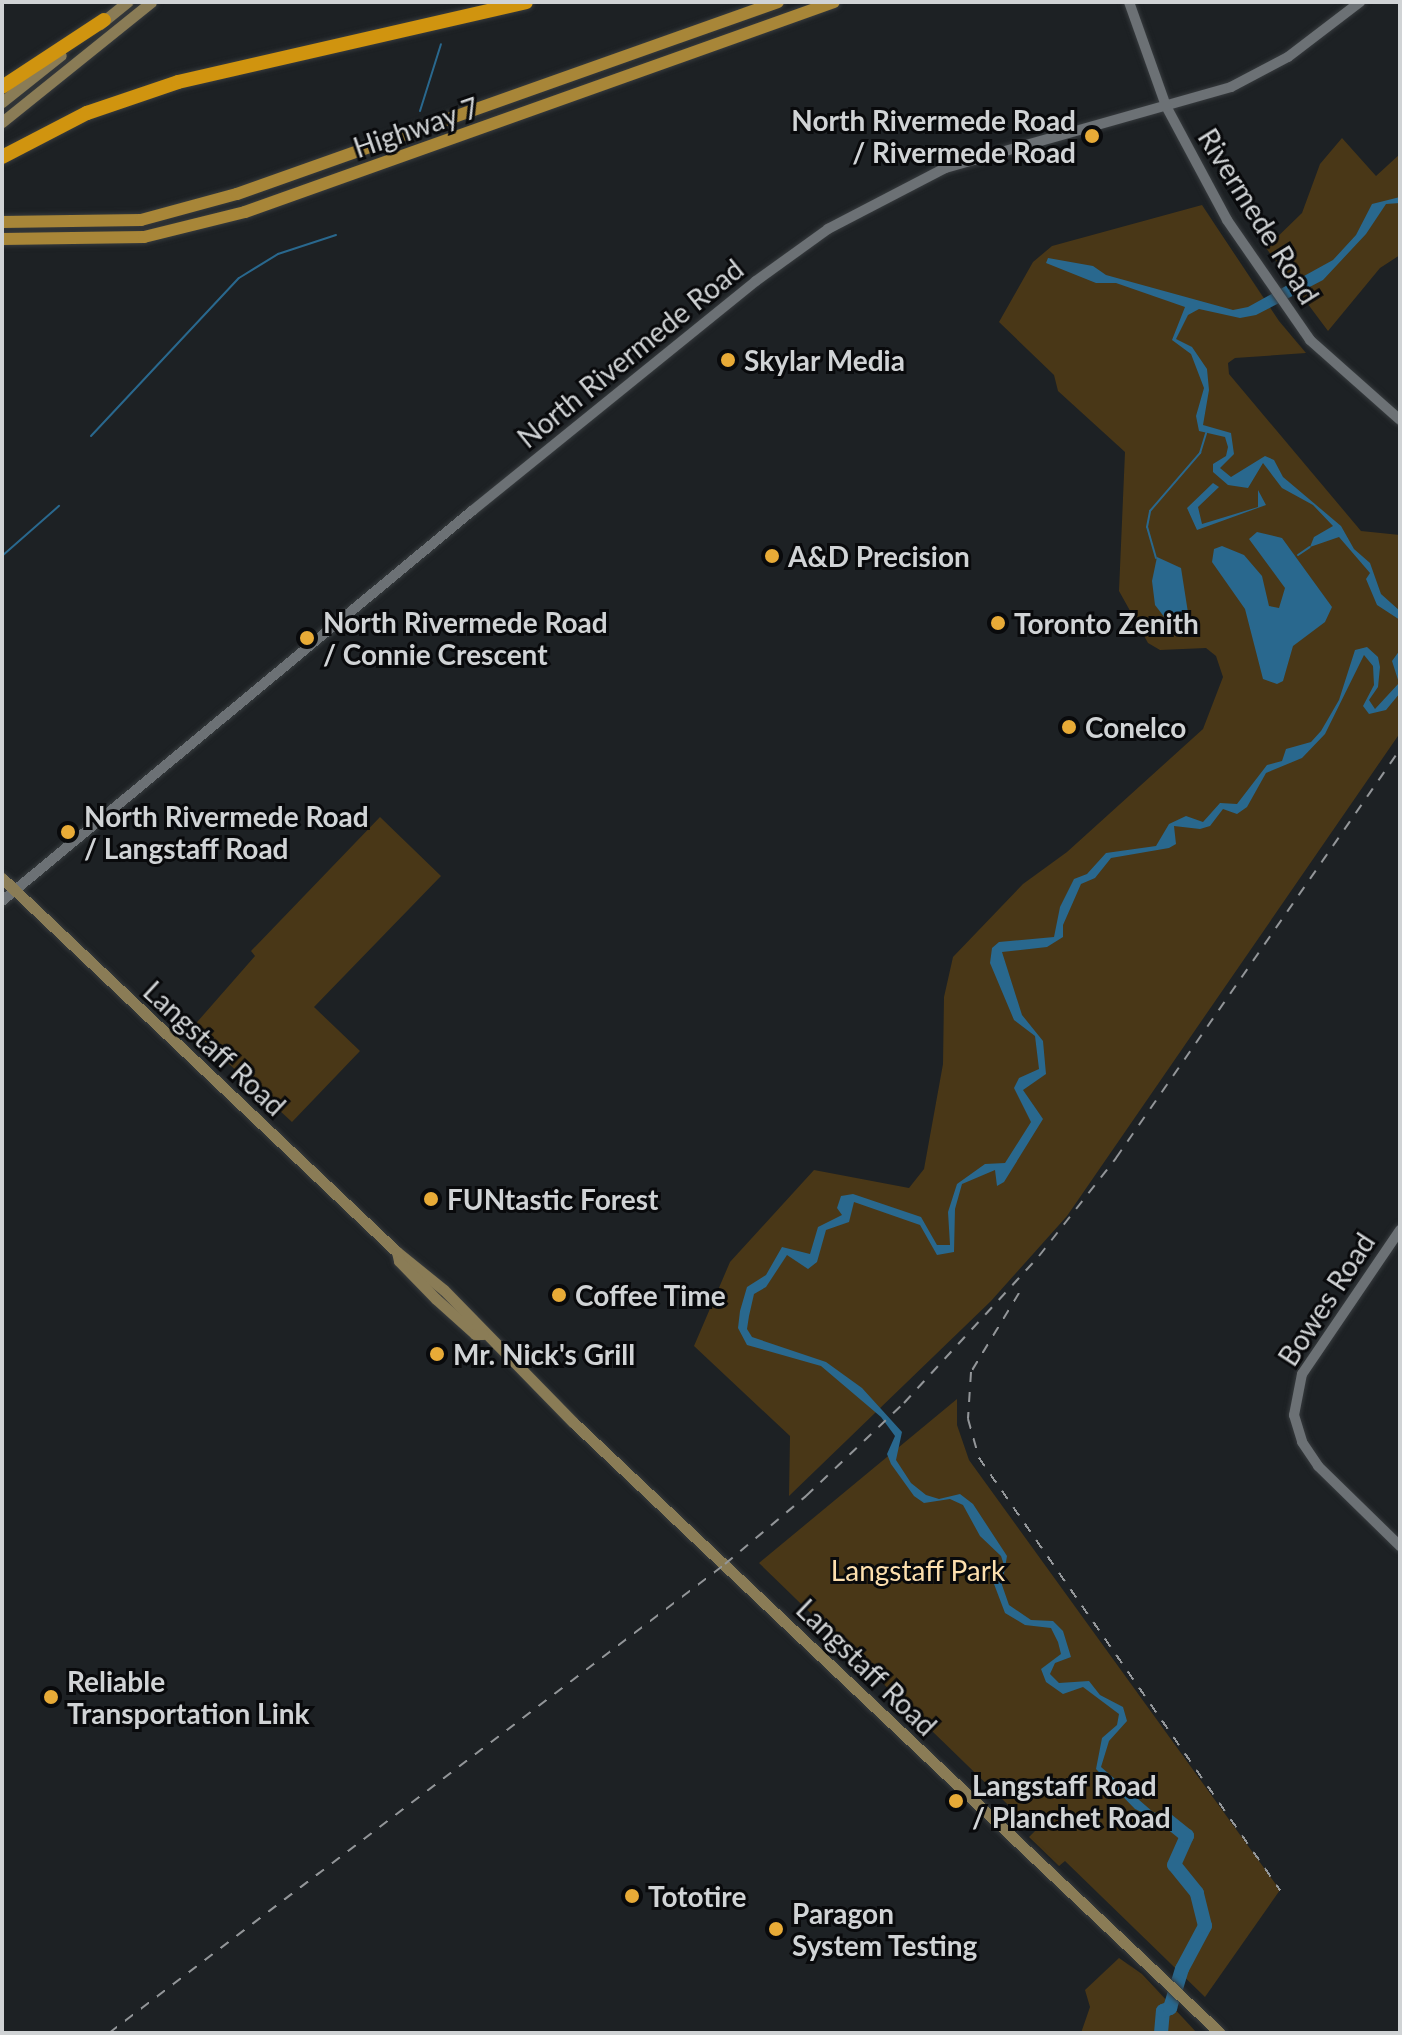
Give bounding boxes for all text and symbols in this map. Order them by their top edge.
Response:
street label: Highway 7 [348,90,484,164]
place label: North Rivermede Road / Rivermede Road [791,103,1076,169]
street label: Rivermede Road [1192,122,1326,310]
marker: North Rivermede Road / Rivermede Road [1083,127,1101,145]
street label: North Rivermede Road [510,252,750,454]
place label: Skylar Media [744,343,906,377]
marker: Skylar Media [719,351,737,369]
place label: A&D Precision [788,539,970,573]
marker: A&D Precision [763,547,781,565]
place label: North Rivermede Road / Connie Crescent [323,605,608,671]
place label: Toronto Zenith [1014,606,1199,640]
marker: Toronto Zenith [989,614,1007,632]
marker: North Rivermede Road / Connie Crescent [298,629,316,647]
place label: Conelco [1085,710,1186,744]
marker: Conelco [1060,718,1078,736]
place label: North Rivermede Road / Langstaff Road [84,799,369,865]
marker: North Rivermede Road / Langstaff Road [59,823,77,841]
street label: Langstaff Road [137,974,293,1122]
place label: FUNtastic Forest [447,1182,658,1216]
marker: FUNtastic Forest [422,1190,440,1208]
street label: Bowes Road [1271,1226,1381,1372]
place label: Coffee Time [575,1278,727,1312]
marker: Coffee Time [550,1286,568,1304]
place label: Mr. Nick's Grill [453,1337,635,1371]
marker: Mr. Nick's Grill [428,1345,446,1363]
park label: Langstaff Park [831,1553,1005,1587]
street label: Langstaff Road [790,1592,944,1742]
place label: Reliable Transportation Link [67,1664,310,1730]
marker: Reliable Transportation Link [42,1688,60,1706]
place label: Langstaff Road / Planchet Road [972,1768,1171,1834]
marker: Langstaff Road / Planchet Road [947,1792,965,1810]
place label: Tototire [648,1879,746,1913]
marker: Tototire [623,1887,641,1905]
place label: Paragon System Testing [792,1896,978,1962]
marker: Paragon System Testing [767,1920,785,1938]

